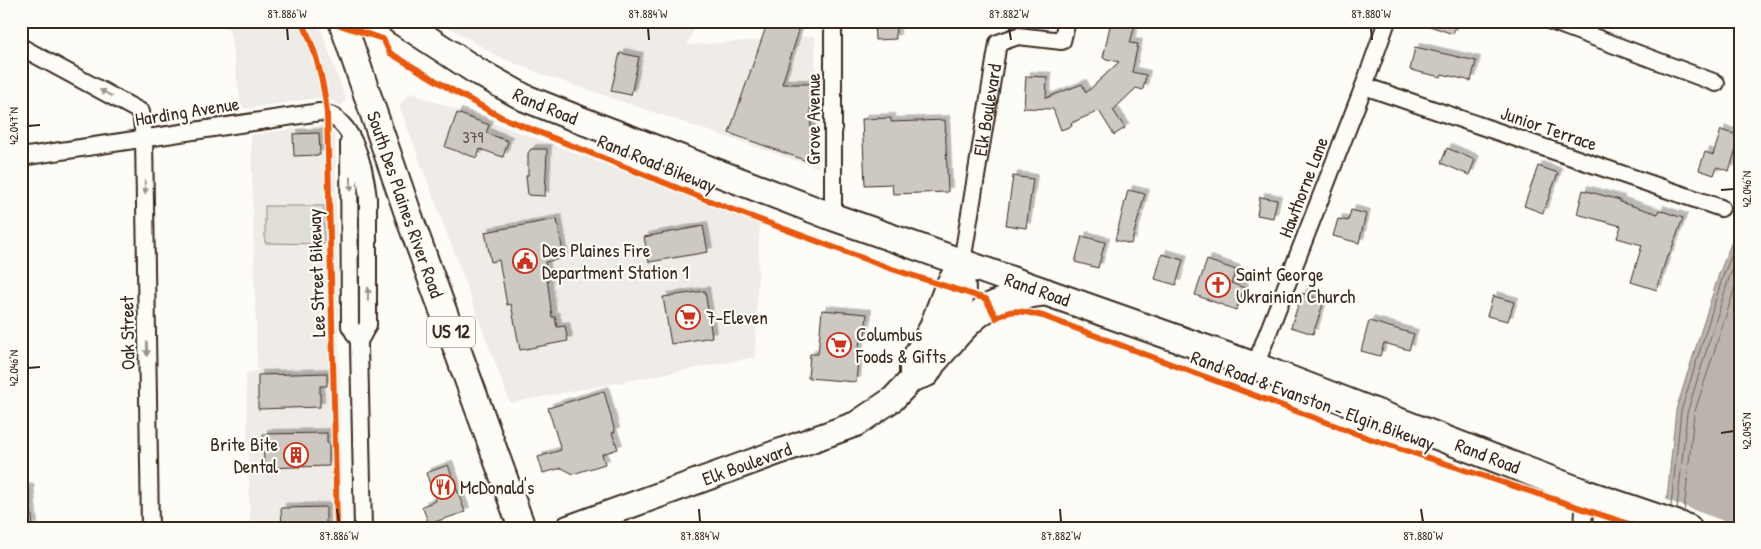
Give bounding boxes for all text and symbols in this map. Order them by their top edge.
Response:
text: 87.886°W [267,5,307,22]
text: 87.884°W [629,5,668,22]
text: 87.882°W [989,5,1030,22]
text: 87.880°W [1351,5,1391,22]
street label: Elk Boulevard [967,61,1007,158]
street label: Grove Avenue [800,73,826,165]
street label: Rand Road [508,81,582,131]
one-way arrow [99,89,114,97]
street label: Harding Avenue [133,90,241,132]
street label: Junior Terrace [1497,99,1601,157]
text: 42.047°N [5,107,22,145]
street label: South Des Plaines River Road [361,108,450,302]
house number: 379 [463,126,484,148]
street label: Rand Road Bikeway [594,127,720,199]
street label: Hawthorne Lane [1272,133,1334,241]
text: 42.046°N [1738,171,1755,207]
one-way arrow [347,176,355,192]
one-way arrow [141,179,149,195]
street label: Lee Street Bikeway [301,208,331,338]
place label: Des Plaines Fire Department Station 1 [542,237,689,285]
public building icon: Des Plaines Fire Department Station 1 [512,248,538,274]
place label: Saint George Ukrainian Church [1236,261,1355,309]
street label: Rand Road [1001,266,1074,313]
church icon: Saint George Ukrainian Church [1205,272,1231,298]
one-way arrow [364,286,372,302]
street label: Oak Street [113,295,141,370]
supermarket icon: 7-Eleven [675,304,701,330]
place label: 7-Eleven [706,304,768,330]
road number: US 12 [427,316,475,348]
place label: Columbus Foods & Gifts [855,321,946,369]
supermarket icon: Columbus Foods & Gifts [826,332,852,358]
one-way arrow [143,342,151,358]
street label: Rand Road & Evanston - Elgin Bikeway [1187,344,1439,456]
text: 42.046°N [5,350,22,386]
text: 42.045°N [1738,413,1755,449]
place label: Brite Bite Dental [210,431,279,479]
street label: Rand Road [1451,431,1525,480]
street label: Elk Boulevard [699,435,795,492]
building icon: Brite Bite Dental [283,442,309,468]
restaurant icon: McDonald's [430,474,456,500]
place label: McDonald's [460,474,534,500]
text: 87.886°W [319,527,359,544]
text: 87.884°W [681,527,720,544]
text: 87.882°W [1041,527,1082,544]
text: 87.880°W [1403,527,1443,544]

